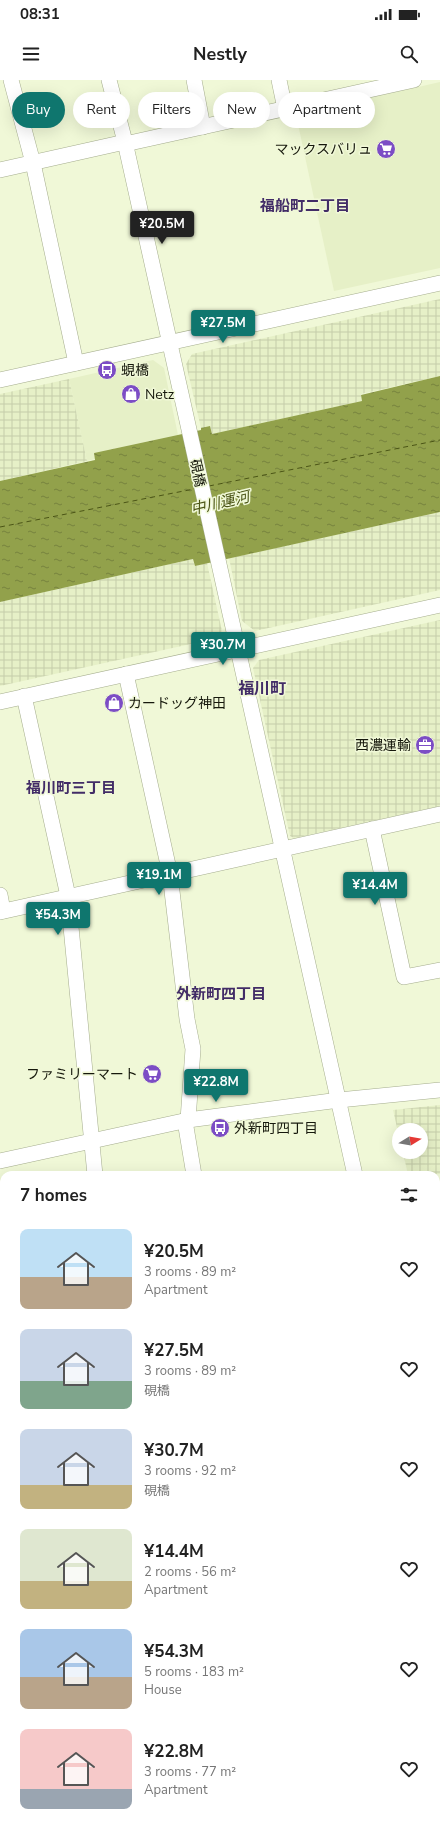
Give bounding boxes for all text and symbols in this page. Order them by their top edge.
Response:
text: 08:31 [20,4,60,24]
text: Nestly [193,42,247,66]
icon: menu [20,43,42,65]
icon: search [398,43,420,65]
chip: Buy [12,92,65,128]
chip: Rent [73,92,130,128]
chip: Filters [138,92,205,128]
chip: New [213,92,270,128]
chip: Apartment [278,92,375,128]
supermarket icon: マックスバリュ [375,138,397,160]
place label: マックスバリュ [274,140,372,159]
district label: 福船町二丁目 [259,196,350,216]
pin: ¥20.5M [129,211,195,245]
text: ¥20.5M [139,215,185,233]
pin: ¥27.5M [190,310,256,344]
text: ¥27.5M [200,314,246,332]
bus stop icon: 蜆橋 [96,359,118,381]
place label: 蜆橋 [121,361,149,380]
shop icon: Netz [120,383,142,405]
place label: Netz [145,385,175,404]
street label: 硯橋 [185,457,210,489]
water label: 中川運河 [189,486,254,519]
pin: ¥30.7M [190,632,256,666]
text: ¥30.7M [200,636,246,654]
district label: 福川町 [238,678,286,700]
shop icon: カードッグ神田 [103,692,125,714]
place label: カードッグ神田 [128,694,226,713]
office icon: 西濃運輸 [414,734,436,756]
place label: 西濃運輸 [355,736,411,755]
district label: 福川町三丁目 [25,778,116,798]
pin: ¥19.1M [126,862,192,896]
text: ¥19.1M [136,866,182,884]
pin: ¥14.4M [342,872,408,906]
text: ¥14.4M [352,876,398,894]
pin: ¥54.3M [25,902,91,936]
text: ¥54.3M [35,906,81,924]
district label: 外新町四丁目 [176,984,266,1004]
supermarket icon: ファミリーマート [141,1063,163,1085]
place label: ファミリーマート [26,1065,138,1084]
pin: ¥22.8M [183,1069,249,1103]
text: ¥22.8M [193,1073,239,1091]
bus stop icon: 外新町四丁目 [209,1117,231,1139]
place label: 外新町四丁目 [234,1119,318,1138]
north arrow [392,1123,428,1159]
map controls [392,1123,428,1159]
text: 7 homes [20,1184,87,1207]
icon: filters [398,1184,420,1206]
text: ¥20.5M [144,1240,204,1263]
icon: home [52,1245,100,1293]
icon: heart [398,1258,420,1280]
text: 3 rooms · 89 m² [144,1263,236,1281]
text: Apartment [144,1281,207,1299]
text: ¥27.5M [144,1339,204,1362]
icon: home [52,1345,100,1393]
icon: heart [398,1358,420,1380]
text: 3 rooms · 89 m² [144,1362,236,1380]
text: 硯橋 [144,1382,170,1400]
text: ¥30.7M [144,1439,204,1462]
icon: home [52,1445,100,1493]
icon: heart [398,1458,420,1480]
text: 3 rooms · 92 m² [144,1462,236,1480]
text: 硯橋 [144,1482,170,1500]
text: ¥14.4M [144,1540,204,1563]
icon: home [52,1545,100,1593]
icon: heart [398,1558,420,1580]
text: 2 rooms · 56 m² [144,1563,236,1581]
text: Apartment [144,1581,207,1599]
text: ¥54.3M [144,1640,204,1663]
icon: home [52,1645,100,1693]
icon: heart [398,1658,420,1680]
text: 5 rooms · 183 m² [144,1663,244,1681]
text: House [144,1681,182,1699]
text: ¥22.8M [144,1740,204,1763]
icon: home [52,1745,100,1793]
icon: heart [398,1758,420,1780]
text: 3 rooms · 77 m² [144,1763,236,1781]
text: Apartment [144,1781,207,1799]

